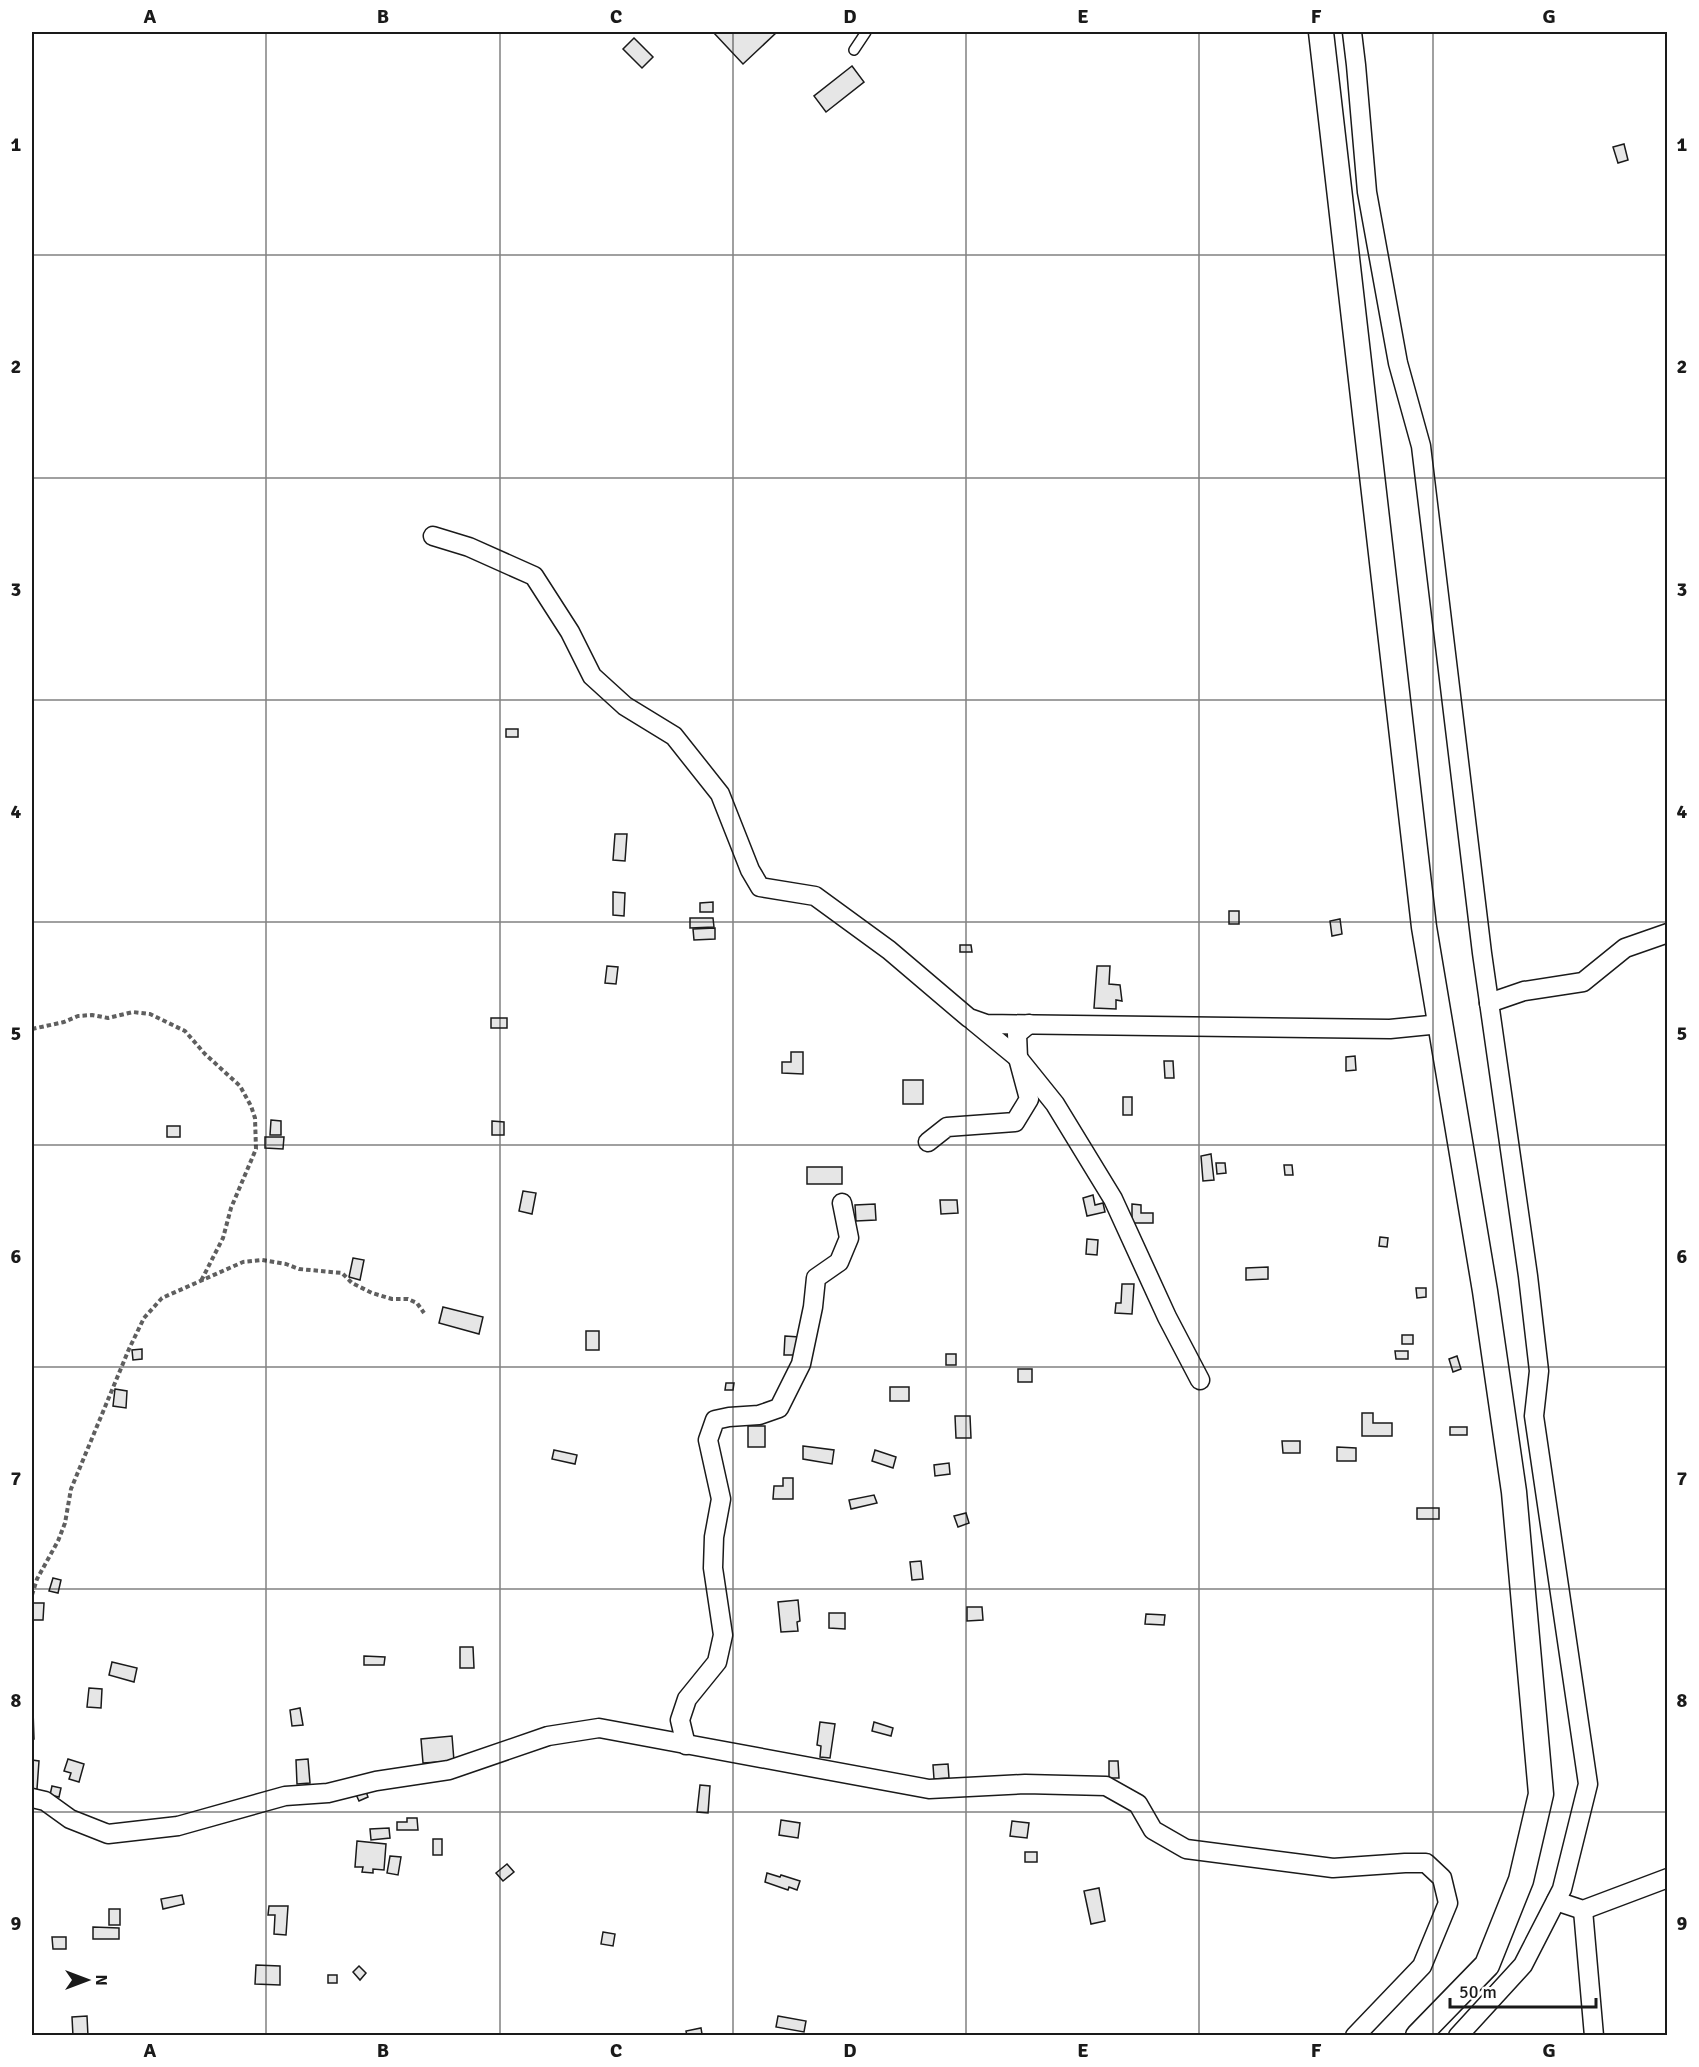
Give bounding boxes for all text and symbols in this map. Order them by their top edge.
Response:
text: A [144,4,157,29]
text: B [377,4,389,29]
text: C [610,4,622,29]
text: D [843,4,857,29]
text: E [1077,4,1089,29]
text: F [1311,4,1322,29]
text: G [1542,4,1556,29]
text: 1 [11,132,22,157]
text: 1 [1677,132,1688,157]
text: 2 [11,354,21,379]
text: 2 [1677,354,1687,379]
text: 3 [11,577,21,602]
text: 3 [1677,577,1687,602]
text: 4 [11,799,22,824]
text: 4 [1677,799,1688,824]
text: 5 [11,1021,21,1046]
text: 5 [1677,1021,1687,1046]
text: 6 [11,1244,22,1269]
text: 6 [1677,1244,1688,1269]
text: 7 [11,1466,22,1491]
text: 7 [1677,1466,1688,1491]
text: 8 [11,1688,22,1713]
text: 8 [1677,1688,1688,1713]
text: 9 [11,1911,22,1936]
text: 9 [1677,1911,1688,1936]
north arrow [57,1950,117,2010]
scale bar [1450,1971,1596,2009]
text: N [91,1974,111,1986]
text: 50 m [1459,1981,1497,2003]
text: A [144,2038,157,2063]
text: B [377,2038,389,2063]
text: C [610,2038,622,2063]
text: D [843,2038,857,2063]
text: E [1077,2038,1089,2063]
text: F [1311,2038,1322,2063]
text: G [1542,2038,1556,2063]

